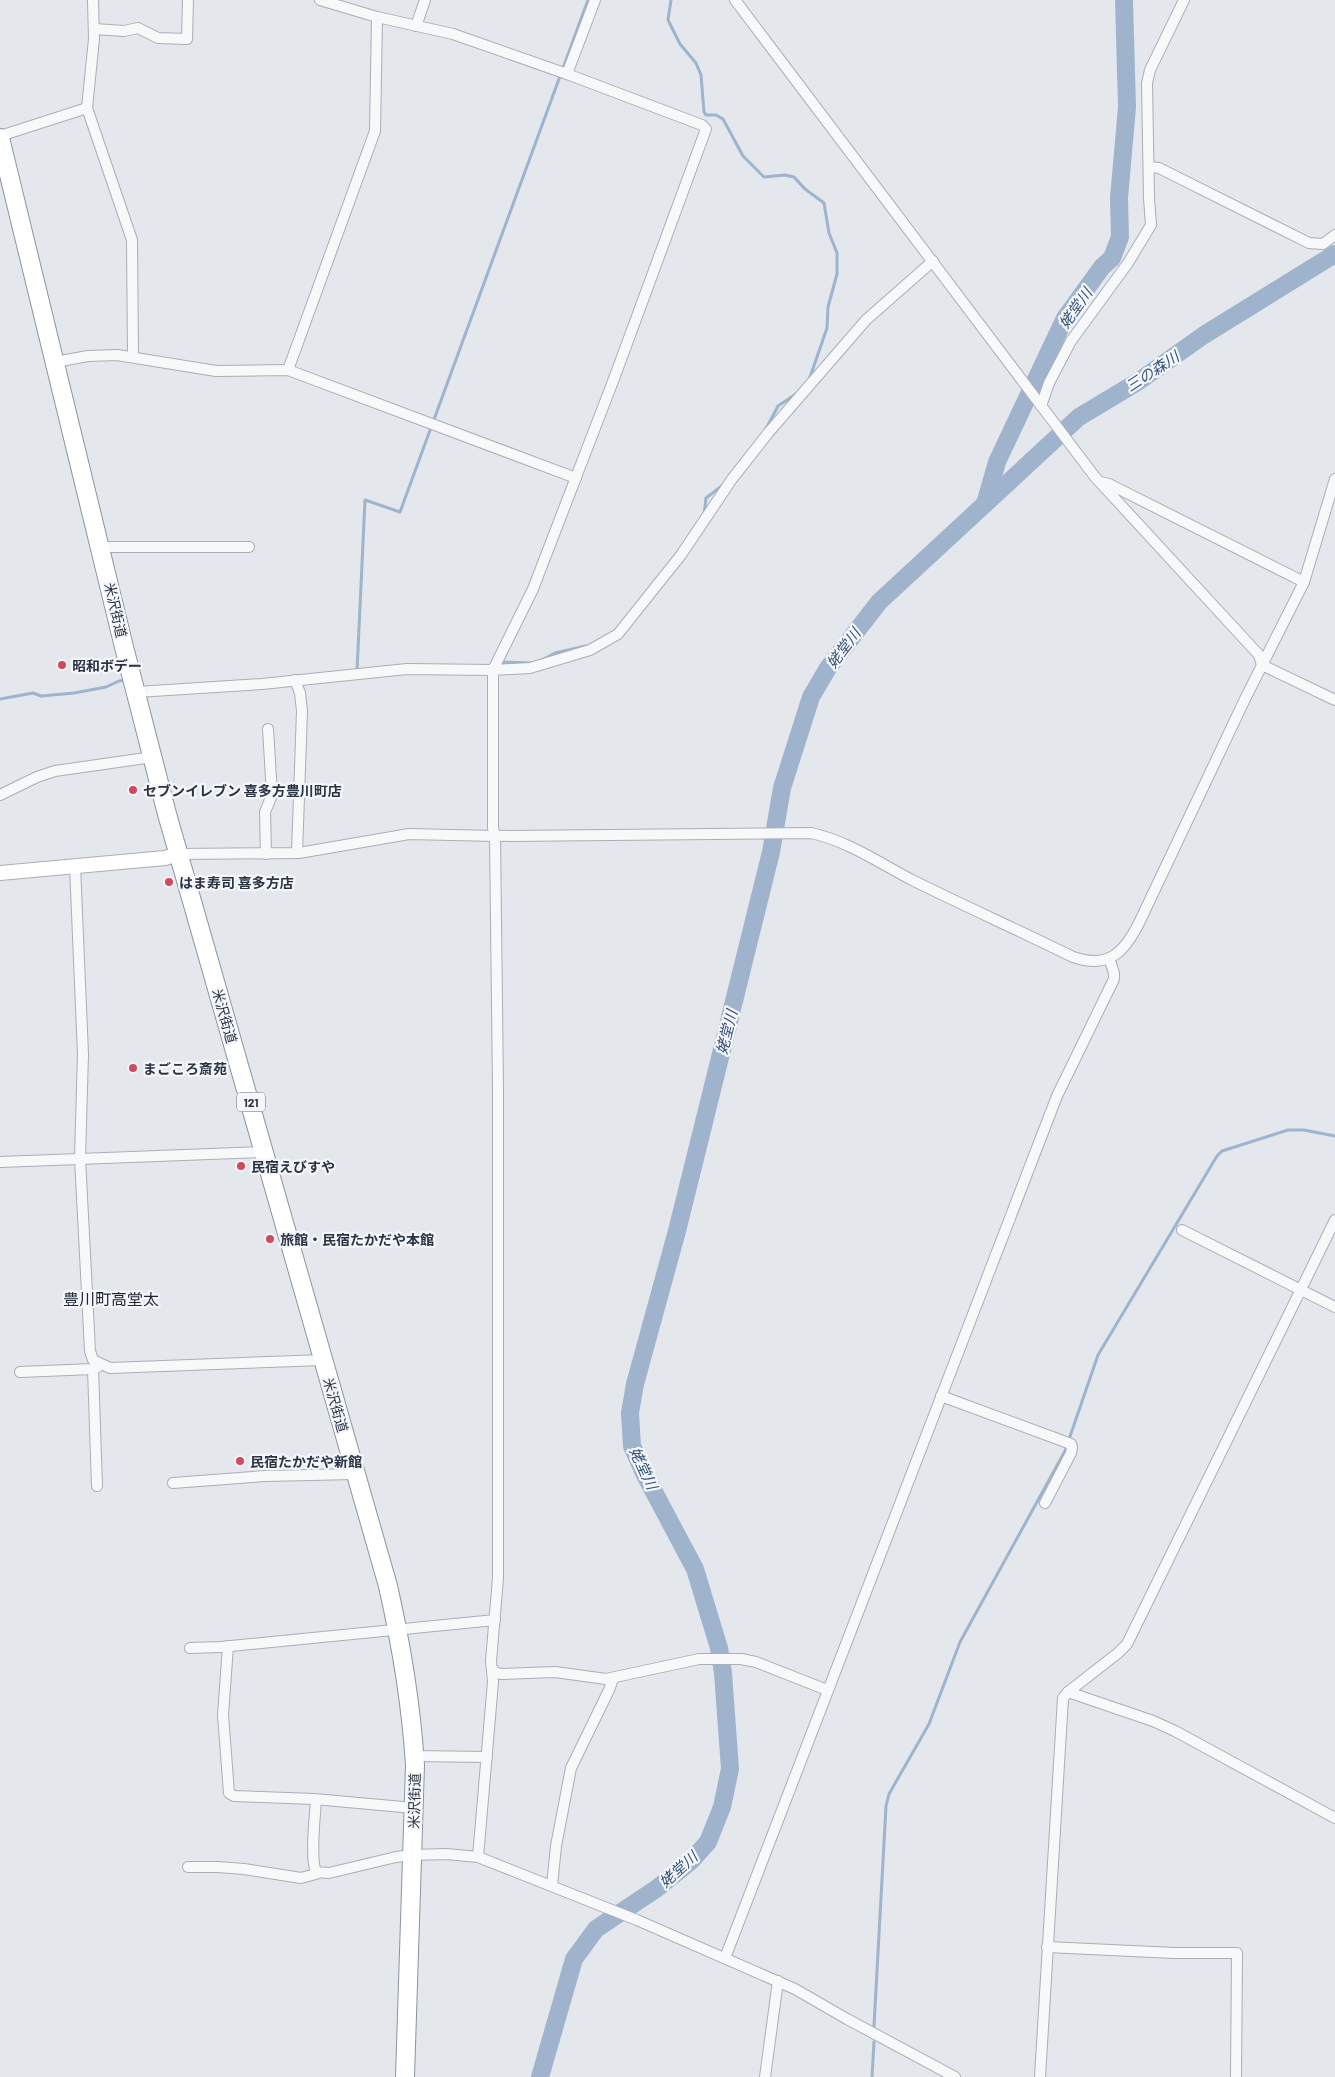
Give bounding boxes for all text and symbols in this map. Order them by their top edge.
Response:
water label: 姥堂川 [1055,283,1096,332]
water label: 三の森川 [1122,346,1184,395]
street label: 米沢街道 [101,581,131,639]
water label: 姥堂川 [822,623,865,671]
place label: 昭和ボデー [72,657,142,674]
marker: 昭和ボデー [56,659,68,671]
place label: セブンイレブン 喜多方豊川町店 [143,782,342,799]
marker: セブンイレブン 喜多方豊川町店 [127,784,139,796]
place label: はま寿司 喜多方店 [179,874,294,891]
marker: はま寿司 喜多方店 [163,876,175,888]
street label: 米沢街道 [209,987,241,1045]
water label: 姥堂川 [712,1006,741,1056]
place label: まごころ斎苑 [143,1060,227,1077]
marker: まごころ斎苑 [127,1062,139,1074]
road number: 121 [237,1092,265,1112]
place label: 民宿えびすや [251,1158,335,1175]
marker: 民宿えびすや [235,1160,247,1172]
place label: 旅館・民宿たかだや本館 [280,1231,434,1248]
marker: 旅館・民宿たかだや本館 [264,1233,276,1245]
district label: 豊川町高堂太 [63,1289,159,1308]
street label: 米沢街道 [320,1376,352,1434]
water label: 姥堂川 [626,1444,663,1494]
place label: 民宿たかだや新館 [250,1453,362,1470]
marker: 民宿たかだや新館 [234,1455,246,1467]
street label: 米沢街道 [405,1773,423,1829]
water label: 姥堂川 [655,1846,702,1891]

